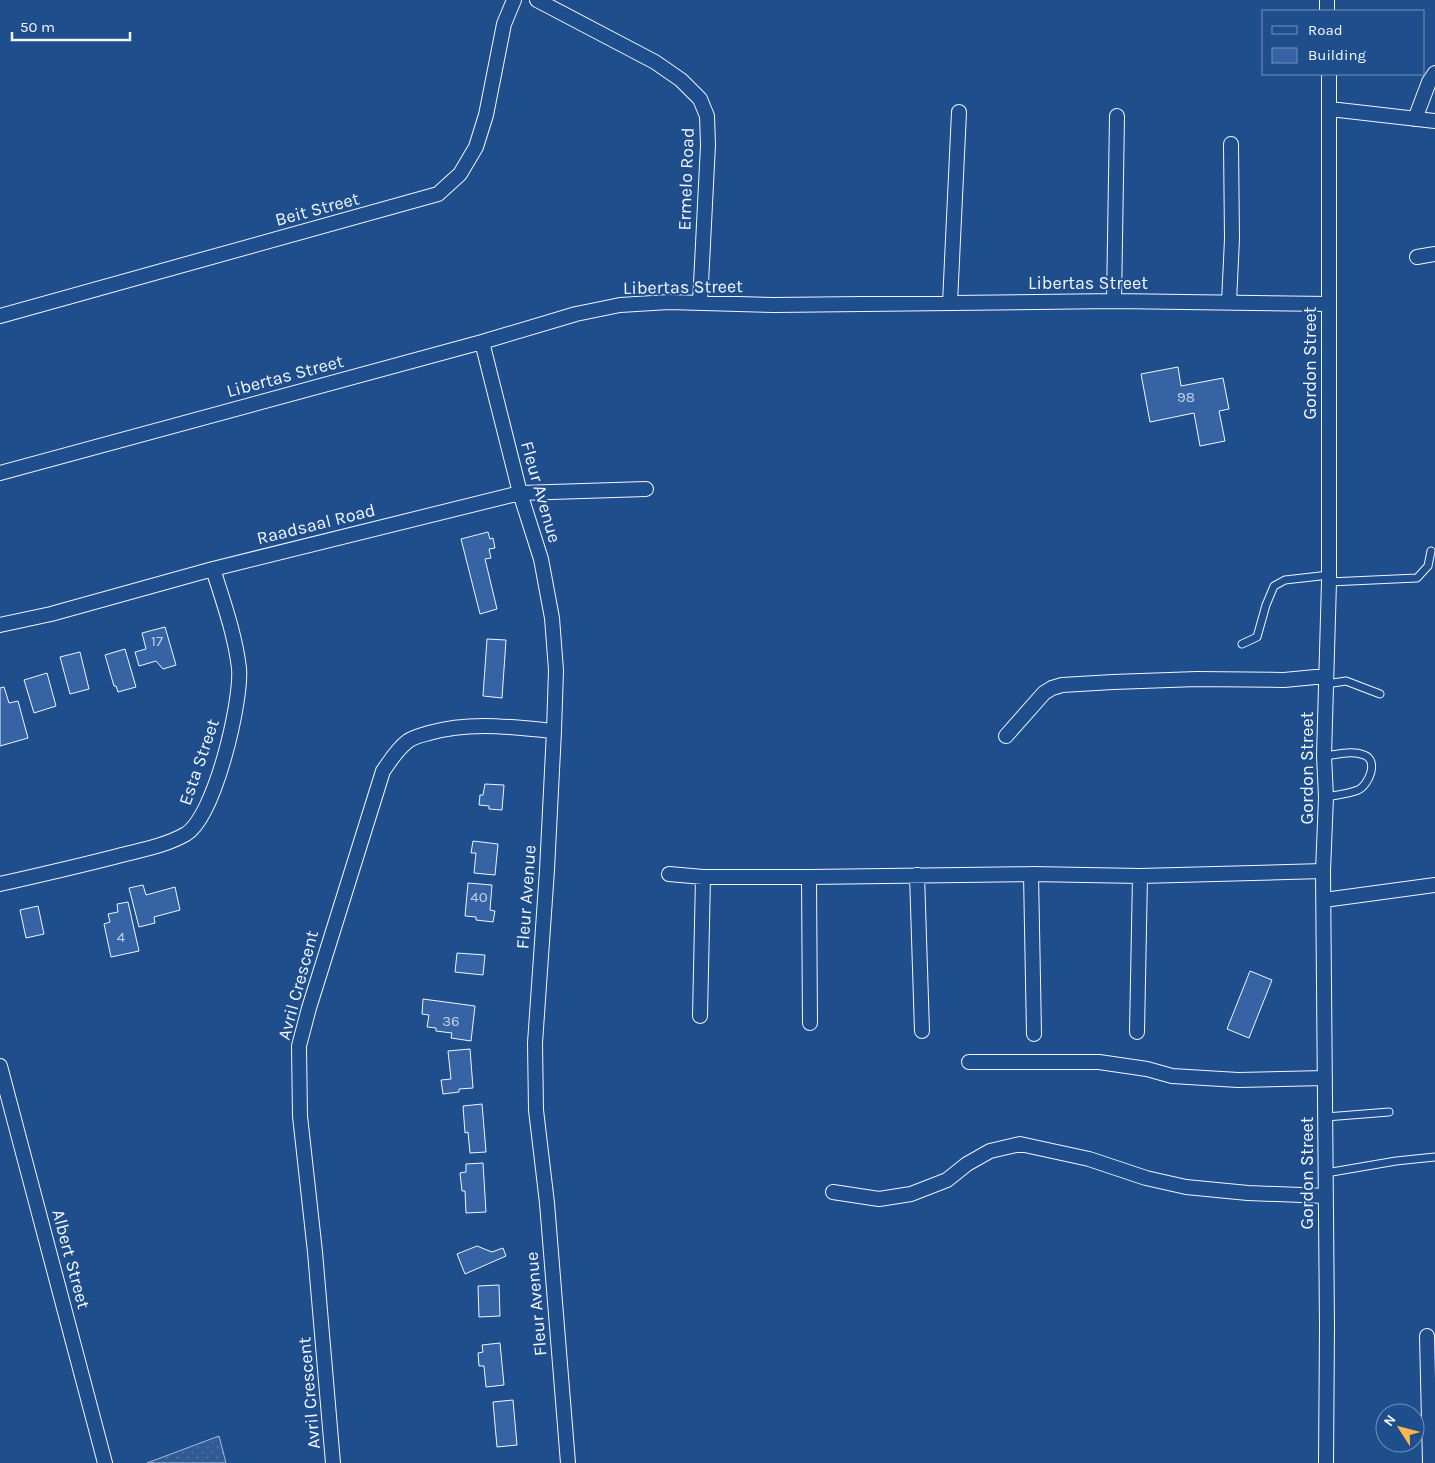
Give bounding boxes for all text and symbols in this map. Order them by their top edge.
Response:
scale bar [12,10,130,42]
legend [1262,10,1425,75]
text: 50 m [20,18,55,36]
text: Road [1308,21,1343,39]
text: Building [1308,46,1366,64]
street label: Ermelo Road [673,127,699,231]
street label: Beit Street [272,187,362,231]
street label: Libertas Street [1028,272,1148,294]
street label: Libertas Street [623,275,743,299]
street label: Gordon Street [1299,306,1321,420]
street label: Libertas Street [224,350,346,402]
house number: 98 [1177,388,1195,406]
street label: Fleur Avenue [516,439,566,545]
street label: Raadsaal Road [254,499,378,549]
house number: 17 [151,632,163,650]
street label: Gordon Street [1296,711,1318,825]
street label: Esta Street [174,716,224,808]
street label: Fleur Avenue [511,844,541,950]
house number: 40 [470,888,488,906]
house number: 4 [117,928,126,946]
street label: Avril Crescent [273,928,323,1042]
house number: 36 [442,1012,460,1030]
street label: Gordon Street [1296,1116,1318,1230]
street label: Albert Street [47,1207,95,1311]
street label: Fleur Avenue [520,1251,552,1357]
street label: Avril Crescent [293,1336,325,1450]
north arrow [1375,1403,1425,1453]
text: N [1380,1412,1400,1430]

